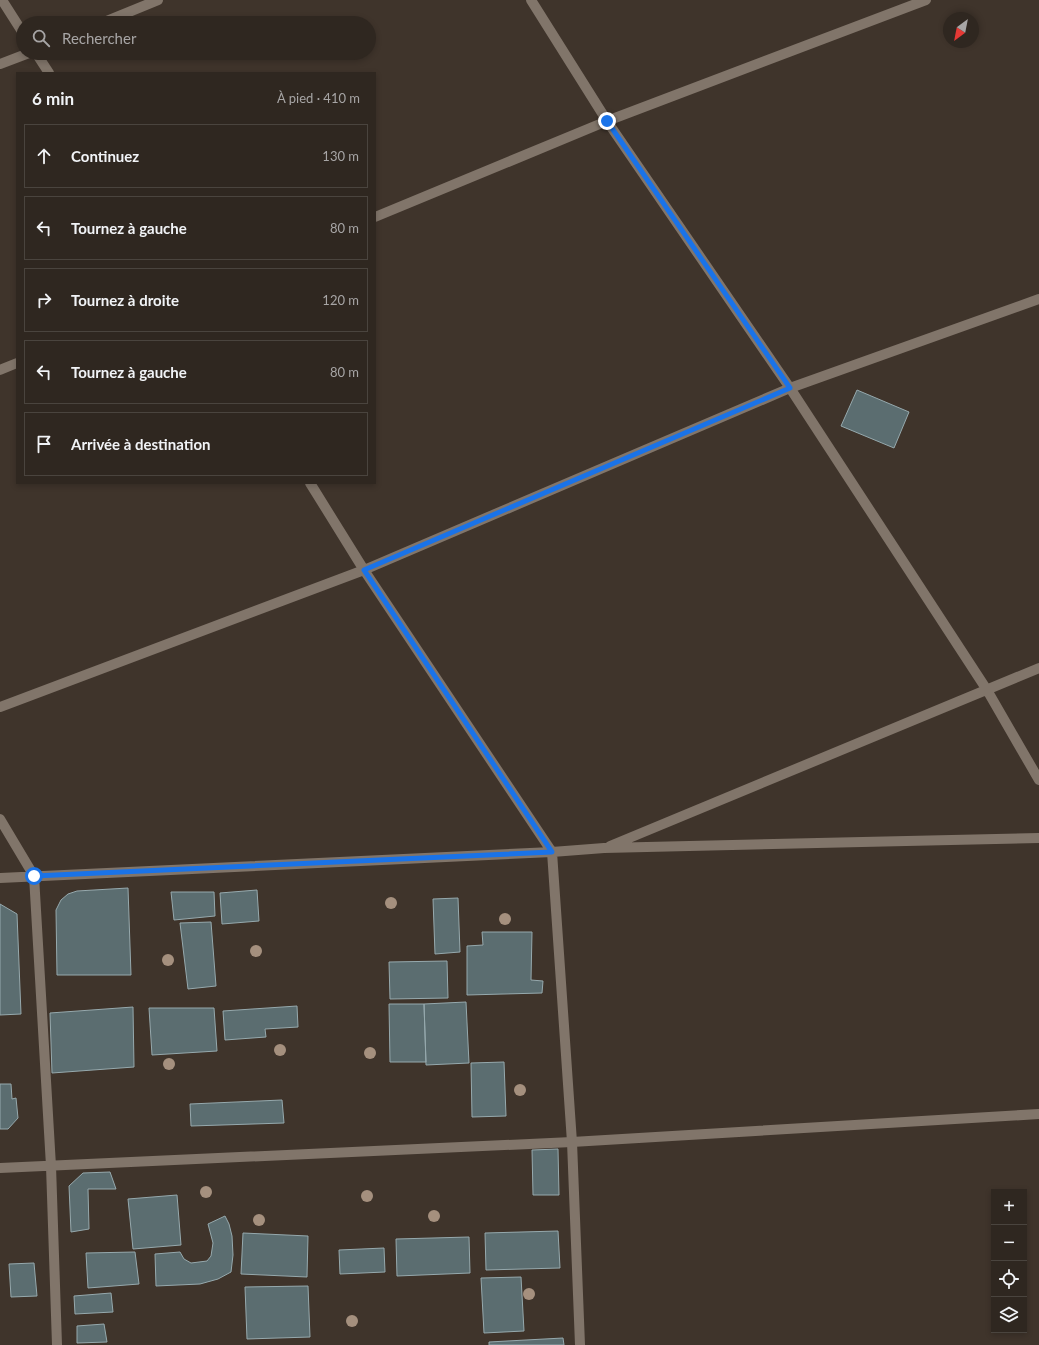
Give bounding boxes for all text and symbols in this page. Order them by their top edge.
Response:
north arrow [943,12,979,48]
search box [16,16,376,60]
icon: search [30,27,52,49]
text: Rechercher [62,29,136,47]
text: 6 min [32,88,74,109]
text: À pied · 410 m [277,90,360,106]
route end [598,112,616,130]
icon: ahead [33,145,55,167]
text: Continuez [71,147,139,165]
text: 130 m [322,148,359,164]
icon: left [33,217,55,239]
text: Tournez à gauche [71,219,187,237]
text: 80 m [330,220,359,236]
icon: right [33,289,55,311]
text: Tournez à droite [71,291,179,309]
text: 120 m [322,292,359,308]
icon: left [33,361,55,383]
text: Tournez à gauche [71,363,187,381]
text: 80 m [330,364,359,380]
icon: arrive [33,433,55,455]
text: Arrivée à destination [71,435,210,453]
route start [25,867,43,885]
map controls [991,1189,1027,1333]
button: + [991,1189,1027,1225]
button: − [991,1225,1027,1261]
button: locate [991,1261,1027,1297]
button: layers [991,1297,1027,1333]

